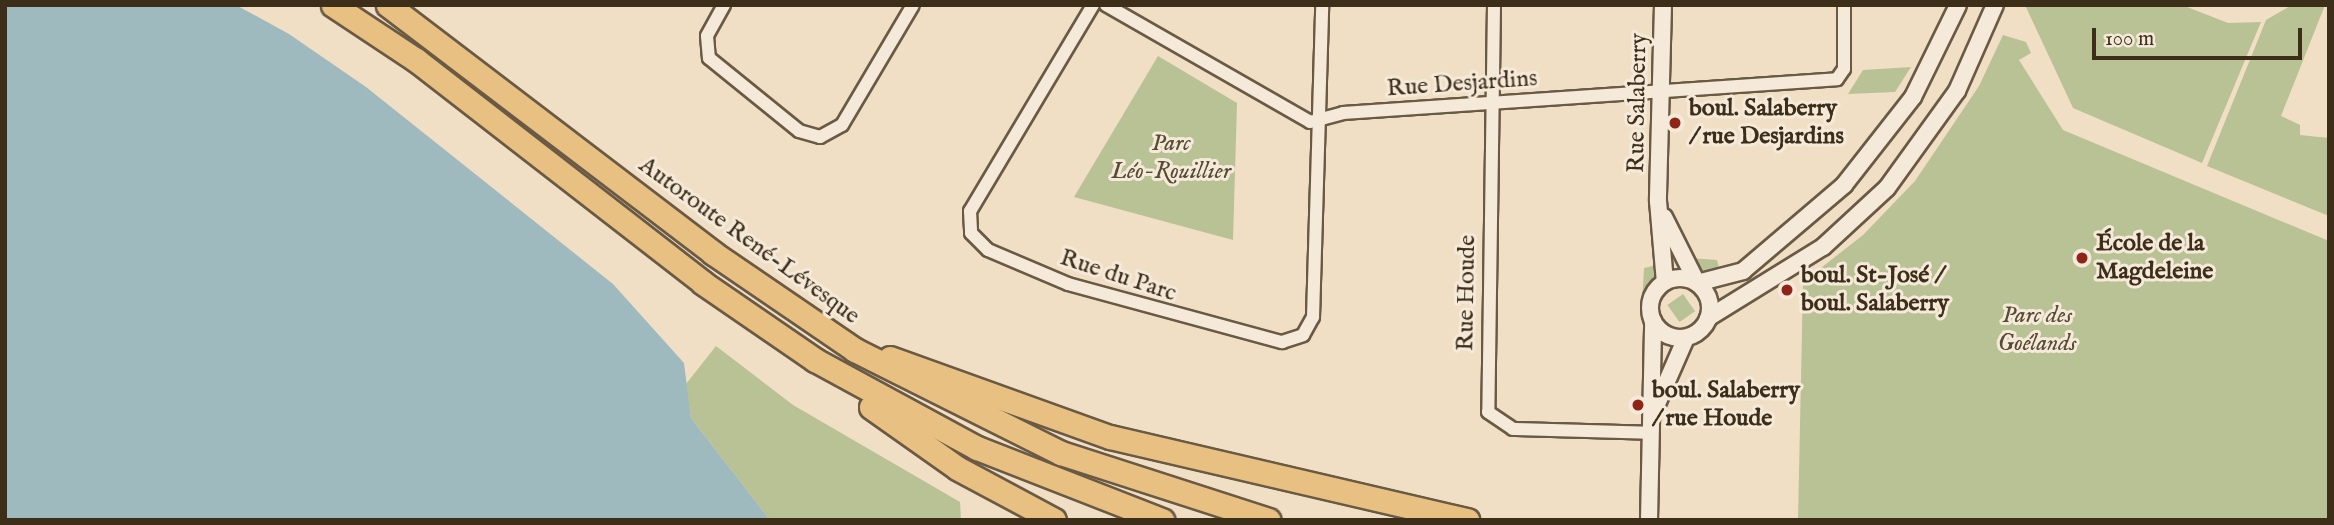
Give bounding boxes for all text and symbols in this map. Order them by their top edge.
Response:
scale bar [2096,14,2306,58]
text: 100 m [2105,26,2154,53]
street label: Rue Salaberry [1622,33,1654,173]
street label: Rue Desjardins [1386,64,1538,104]
place label: boul. Salaberry / rue Desjardins [1689,95,1844,151]
marker: boul. Salaberry / rue Desjardins [1667,115,1683,131]
park label: Parc Léo-Rouillier [1111,130,1231,186]
street label: Autoroute René-Lévesque [633,151,865,331]
place label: École de la Magdeleine [2096,230,2213,286]
street label: Rue Houde [1452,235,1482,351]
street label: Rue du Parc [1056,244,1180,308]
marker: École de la Magdeleine [2074,250,2090,266]
place label: boul. St-José / boul. Salaberry [1801,262,1949,318]
marker: boul. St-José / boul. Salaberry [1779,282,1795,298]
park label: Parc des Goélands [1998,302,2076,358]
place label: boul. Salaberry / rue Houde [1652,377,1800,433]
marker: boul. Salaberry / rue Houde [1630,397,1646,413]

